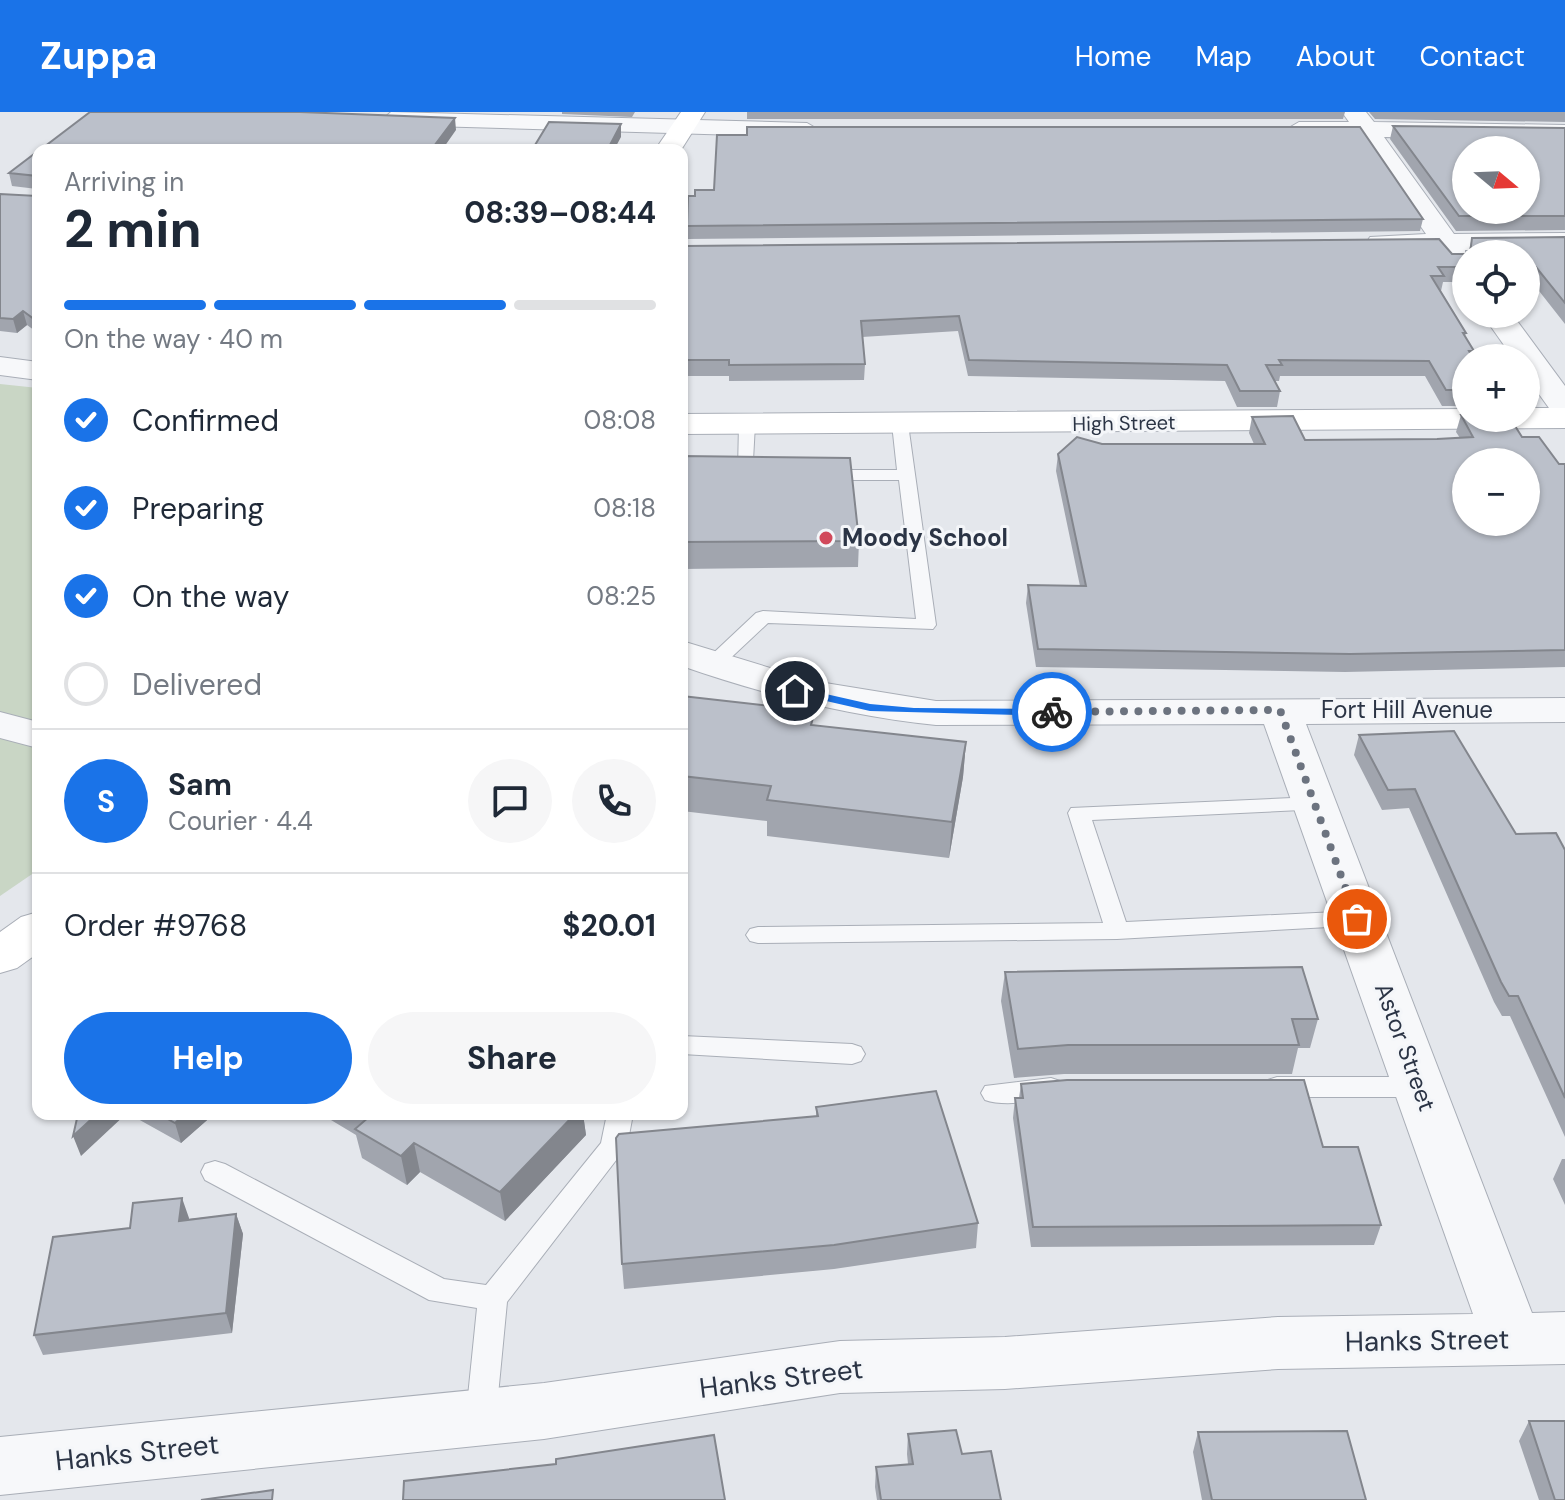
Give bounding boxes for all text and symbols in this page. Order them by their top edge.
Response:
text: Zuppa [40,31,157,81]
text: Home [1075,38,1151,75]
text: Map [1195,38,1252,75]
text: About [1296,38,1375,75]
text: Contact [1419,38,1525,75]
north arrow [1452,136,1540,224]
map controls [1452,136,1540,536]
text: Arriving in [64,165,184,199]
text: 08:39–08:44 [464,193,656,232]
text: 2 min [64,195,202,263]
button: locate [1452,240,1540,328]
text: On the way · 40 m [64,322,283,356]
button: + [1452,344,1540,432]
icon: check [64,398,108,442]
text: Confirmed [132,401,279,440]
text: 08:08 [584,403,656,437]
street label: High Street [1072,409,1176,437]
button: − [1452,448,1540,536]
icon: check [64,486,108,530]
text: Preparing [132,489,264,528]
text: 08:18 [593,491,656,525]
place label: Moody School [842,522,1008,553]
marker: Moody School [817,529,835,547]
icon: check [64,574,108,618]
text: On the way [132,577,289,616]
text: 08:25 [586,579,656,613]
pin [761,657,829,725]
text: Delivered [132,665,262,704]
icon: home [773,669,817,713]
courier [1012,672,1092,752]
icon: bike [1030,690,1074,734]
street label: Fort Hill Avenue [1321,694,1493,725]
button: chat [468,759,552,843]
button: phone [572,759,656,843]
text: Sam [168,765,232,804]
text: S [97,782,115,821]
text: Courier · 4.4 [168,804,313,838]
pin [1323,885,1391,953]
icon: bag [1335,897,1379,941]
text: Order #9768 [64,906,247,945]
text: $20.01 [562,906,656,945]
street label: Astor Street [1368,979,1443,1115]
button: Help [64,1012,352,1104]
button: Share [368,1012,656,1104]
street label: Hanks Street [1344,1321,1510,1360]
street label: Hanks Street [697,1350,865,1407]
street label: Hanks Street [53,1425,221,1479]

